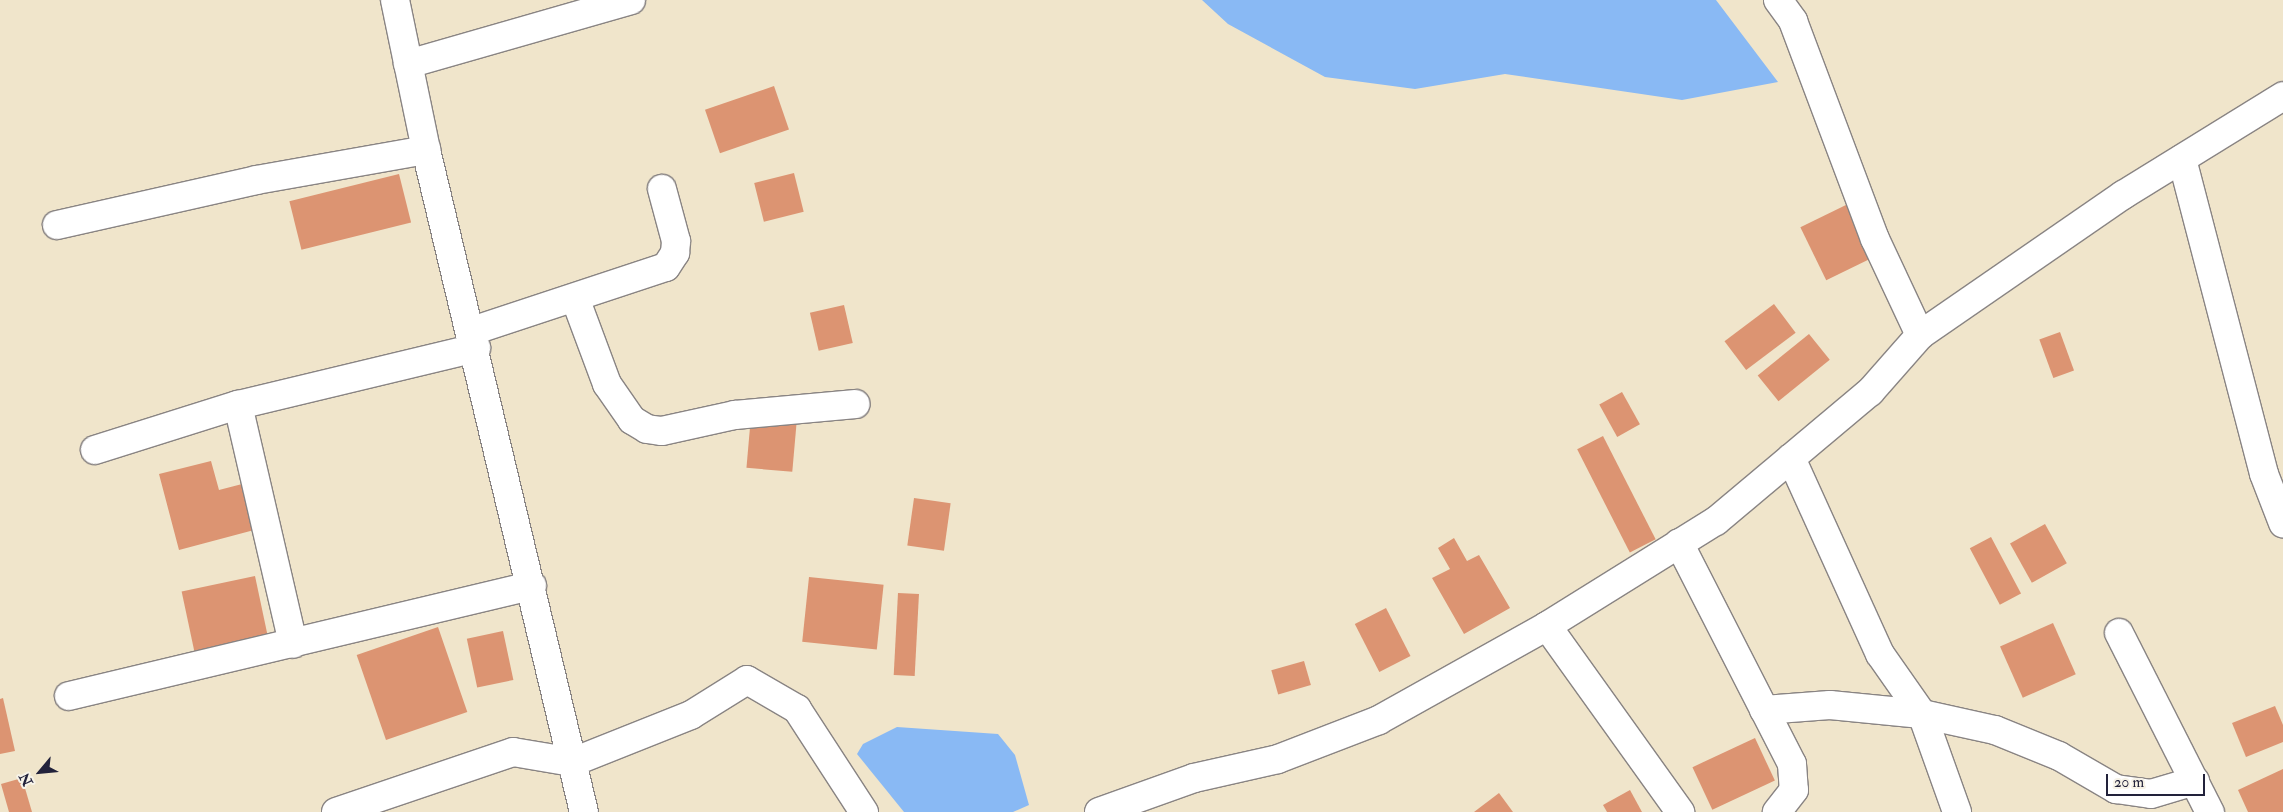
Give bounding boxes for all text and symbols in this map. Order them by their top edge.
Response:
north arrow [15,747,65,797]
scale bar [2108,764,2207,796]
text: N [16,770,37,789]
text: 20 m [2114,773,2144,792]

